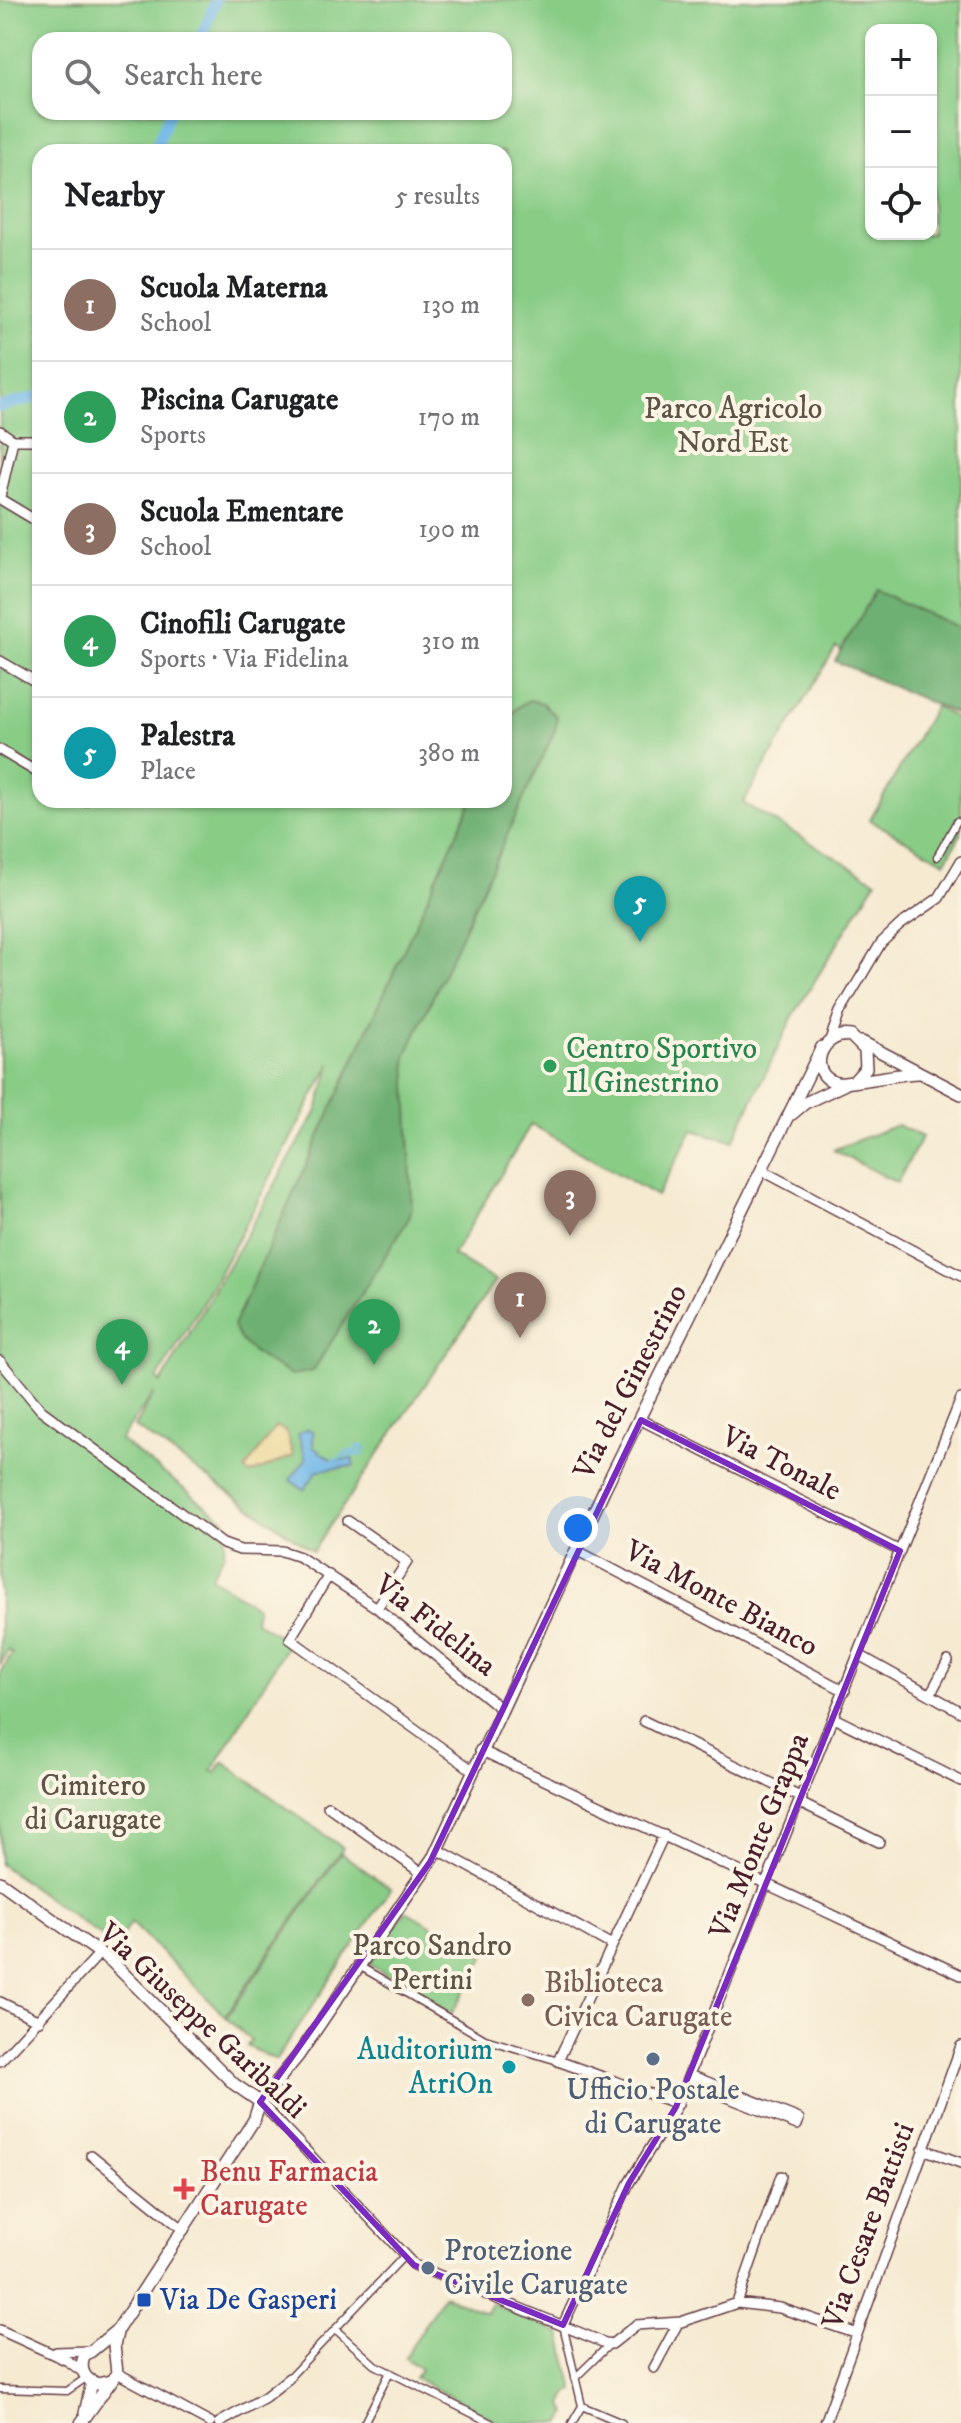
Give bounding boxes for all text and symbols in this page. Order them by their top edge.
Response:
map controls [865,24,937,240]
button: + [865,24,937,96]
search box [32,32,512,120]
icon: search [60,54,104,98]
text: Search here [124,58,263,95]
button: − [865,96,937,168]
button: locate [865,168,937,240]
text: Nearby [64,175,165,217]
text: 5 results [395,180,480,213]
text: Scuola Materna [140,270,328,307]
text: 1 [85,289,95,322]
text: 130 m [422,289,480,322]
text: School [140,307,211,340]
text: Piscina Carugate [140,382,338,419]
park label: Parco Agricolo Nord Est [644,391,822,462]
text: 2 [84,401,96,434]
text: 170 m [418,401,480,434]
text: Sports [140,419,206,452]
text: Scuola Ementare [140,494,343,531]
text: 3 [85,513,95,546]
text: 190 m [418,513,480,546]
text: School [140,531,211,564]
text: Cinofili Carugate [140,606,346,643]
text: 4 [83,625,97,658]
text: 310 m [422,625,480,658]
text: Sports · Via Fidelina [140,643,348,676]
text: Palestra [140,718,235,755]
text: 5 [84,737,96,770]
text: 380 m [418,737,480,770]
text: Place [140,755,196,788]
pin: 5 [614,876,666,942]
place label: Centro Sportivo Il Ginestrino [566,1031,757,1102]
marker: Centro Sportivo Il Ginestrino [541,1057,559,1075]
pin: 3 [544,1170,596,1236]
pin: 1 [494,1272,546,1338]
street label: Via del Ginestrino [566,1278,696,1487]
pin: 2 [348,1299,400,1365]
pin: 4 [96,1319,148,1385]
street label: Via Tonale [714,1418,847,1510]
your location [558,1508,598,1548]
street label: Via Monte Bianco [617,1532,824,1665]
street label: Via Fidelina [366,1566,503,1685]
street label: Via Monte Grappa [701,1727,818,1945]
park label: Cimitero di Carugate [25,1768,161,1839]
street label: Via Giuseppe Garibaldi [89,1914,314,2127]
park label: Parco Sandro Pertini [352,1928,512,1999]
place label: Biblioteca Civica Carugate [544,1965,732,2036]
marker: Biblioteca Civica Carugate [519,1991,537,2009]
place label: Auditorium AtriOn [357,2032,493,2103]
marker: Ufficio Postale di Carugate [644,2050,662,2068]
marker: Auditorium AtriOn [500,2058,518,2076]
place label: Ufficio Postale di Carugate [566,2072,740,2143]
street label: Via Cesare Battisti [814,2118,923,2335]
place label: Benu Farmacia Carugate [200,2154,378,2225]
marker: Benu Farmacia Carugate [175,2180,193,2198]
place label: Protezione Civile Carugate [444,2233,628,2304]
marker: Protezione Civile Carugate [419,2259,437,2277]
place label: Via De Gasperi [159,2282,337,2319]
marker: Via De Gasperi [135,2291,153,2309]

